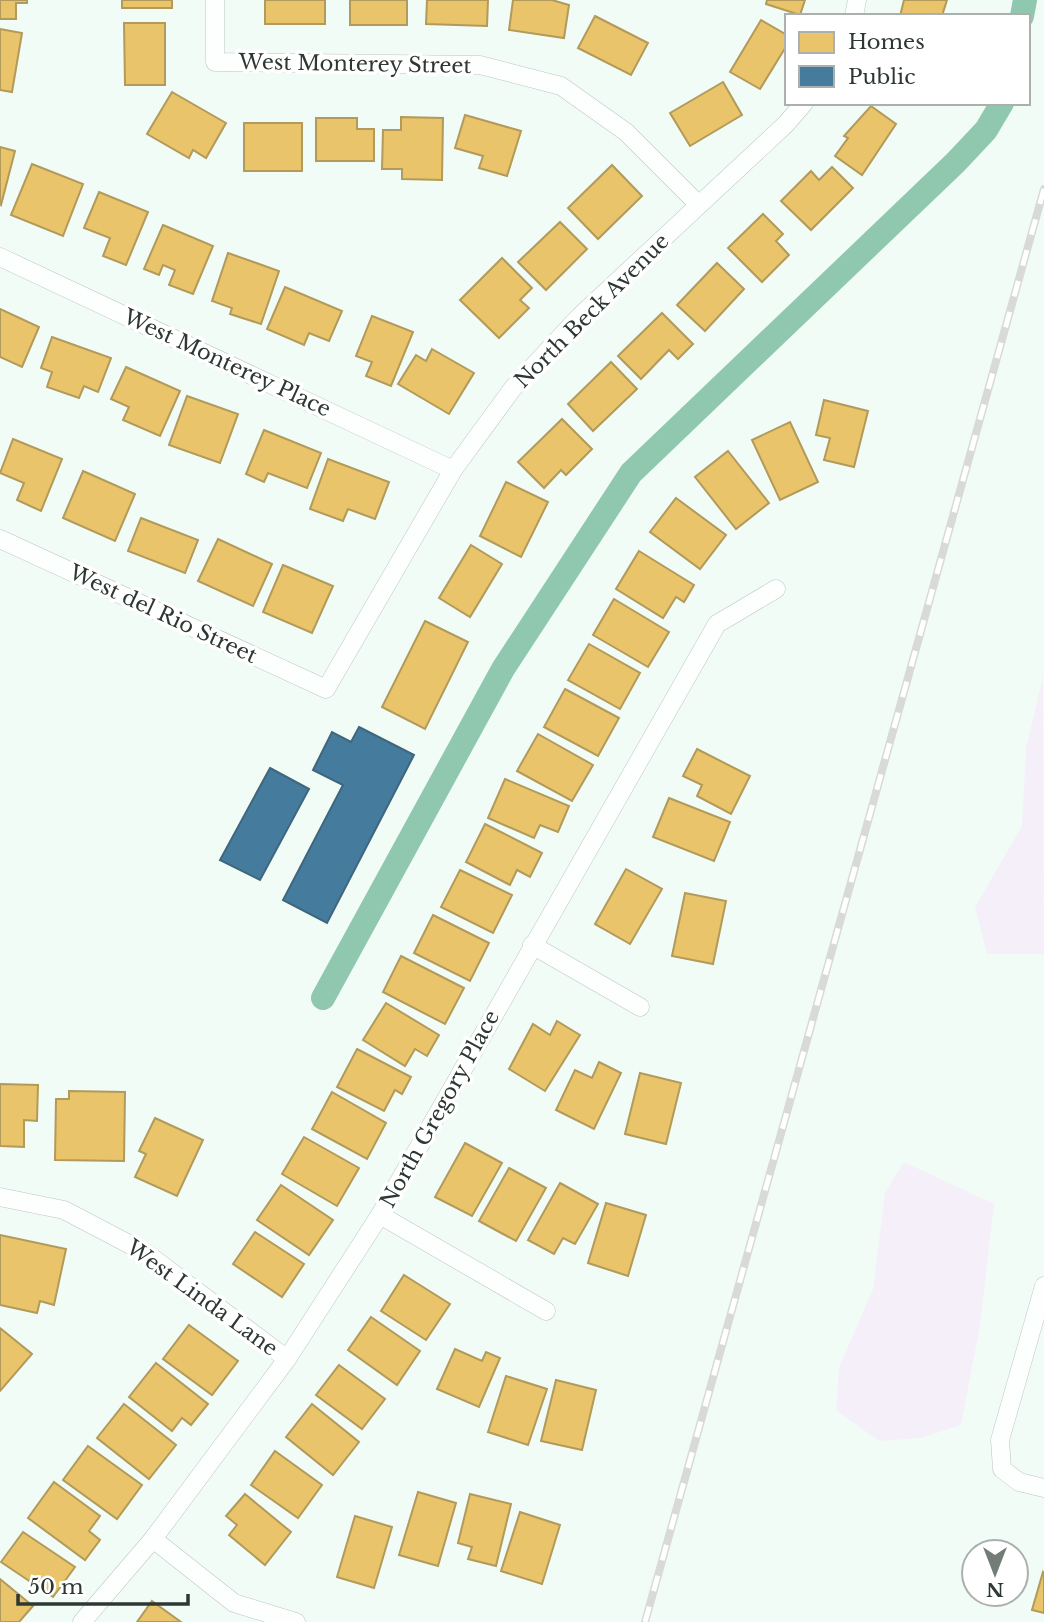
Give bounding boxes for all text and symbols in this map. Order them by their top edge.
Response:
legend [785,14,1030,105]
text: Homes [848,29,925,55]
street label: West Monterey Street [237,49,472,79]
text: Public [848,64,915,90]
street label: North Beck Avenue [509,228,675,394]
street label: West Monterey Place [118,303,335,422]
street label: West del Rio Street [64,559,261,669]
street label: North Gregory Place [375,1006,505,1212]
street label: West Linda Lane [121,1234,283,1362]
north arrow [960,1538,1030,1608]
scale bar [18,1562,187,1606]
text: 50 m [28,1574,84,1600]
text: N [986,1578,1004,1601]

